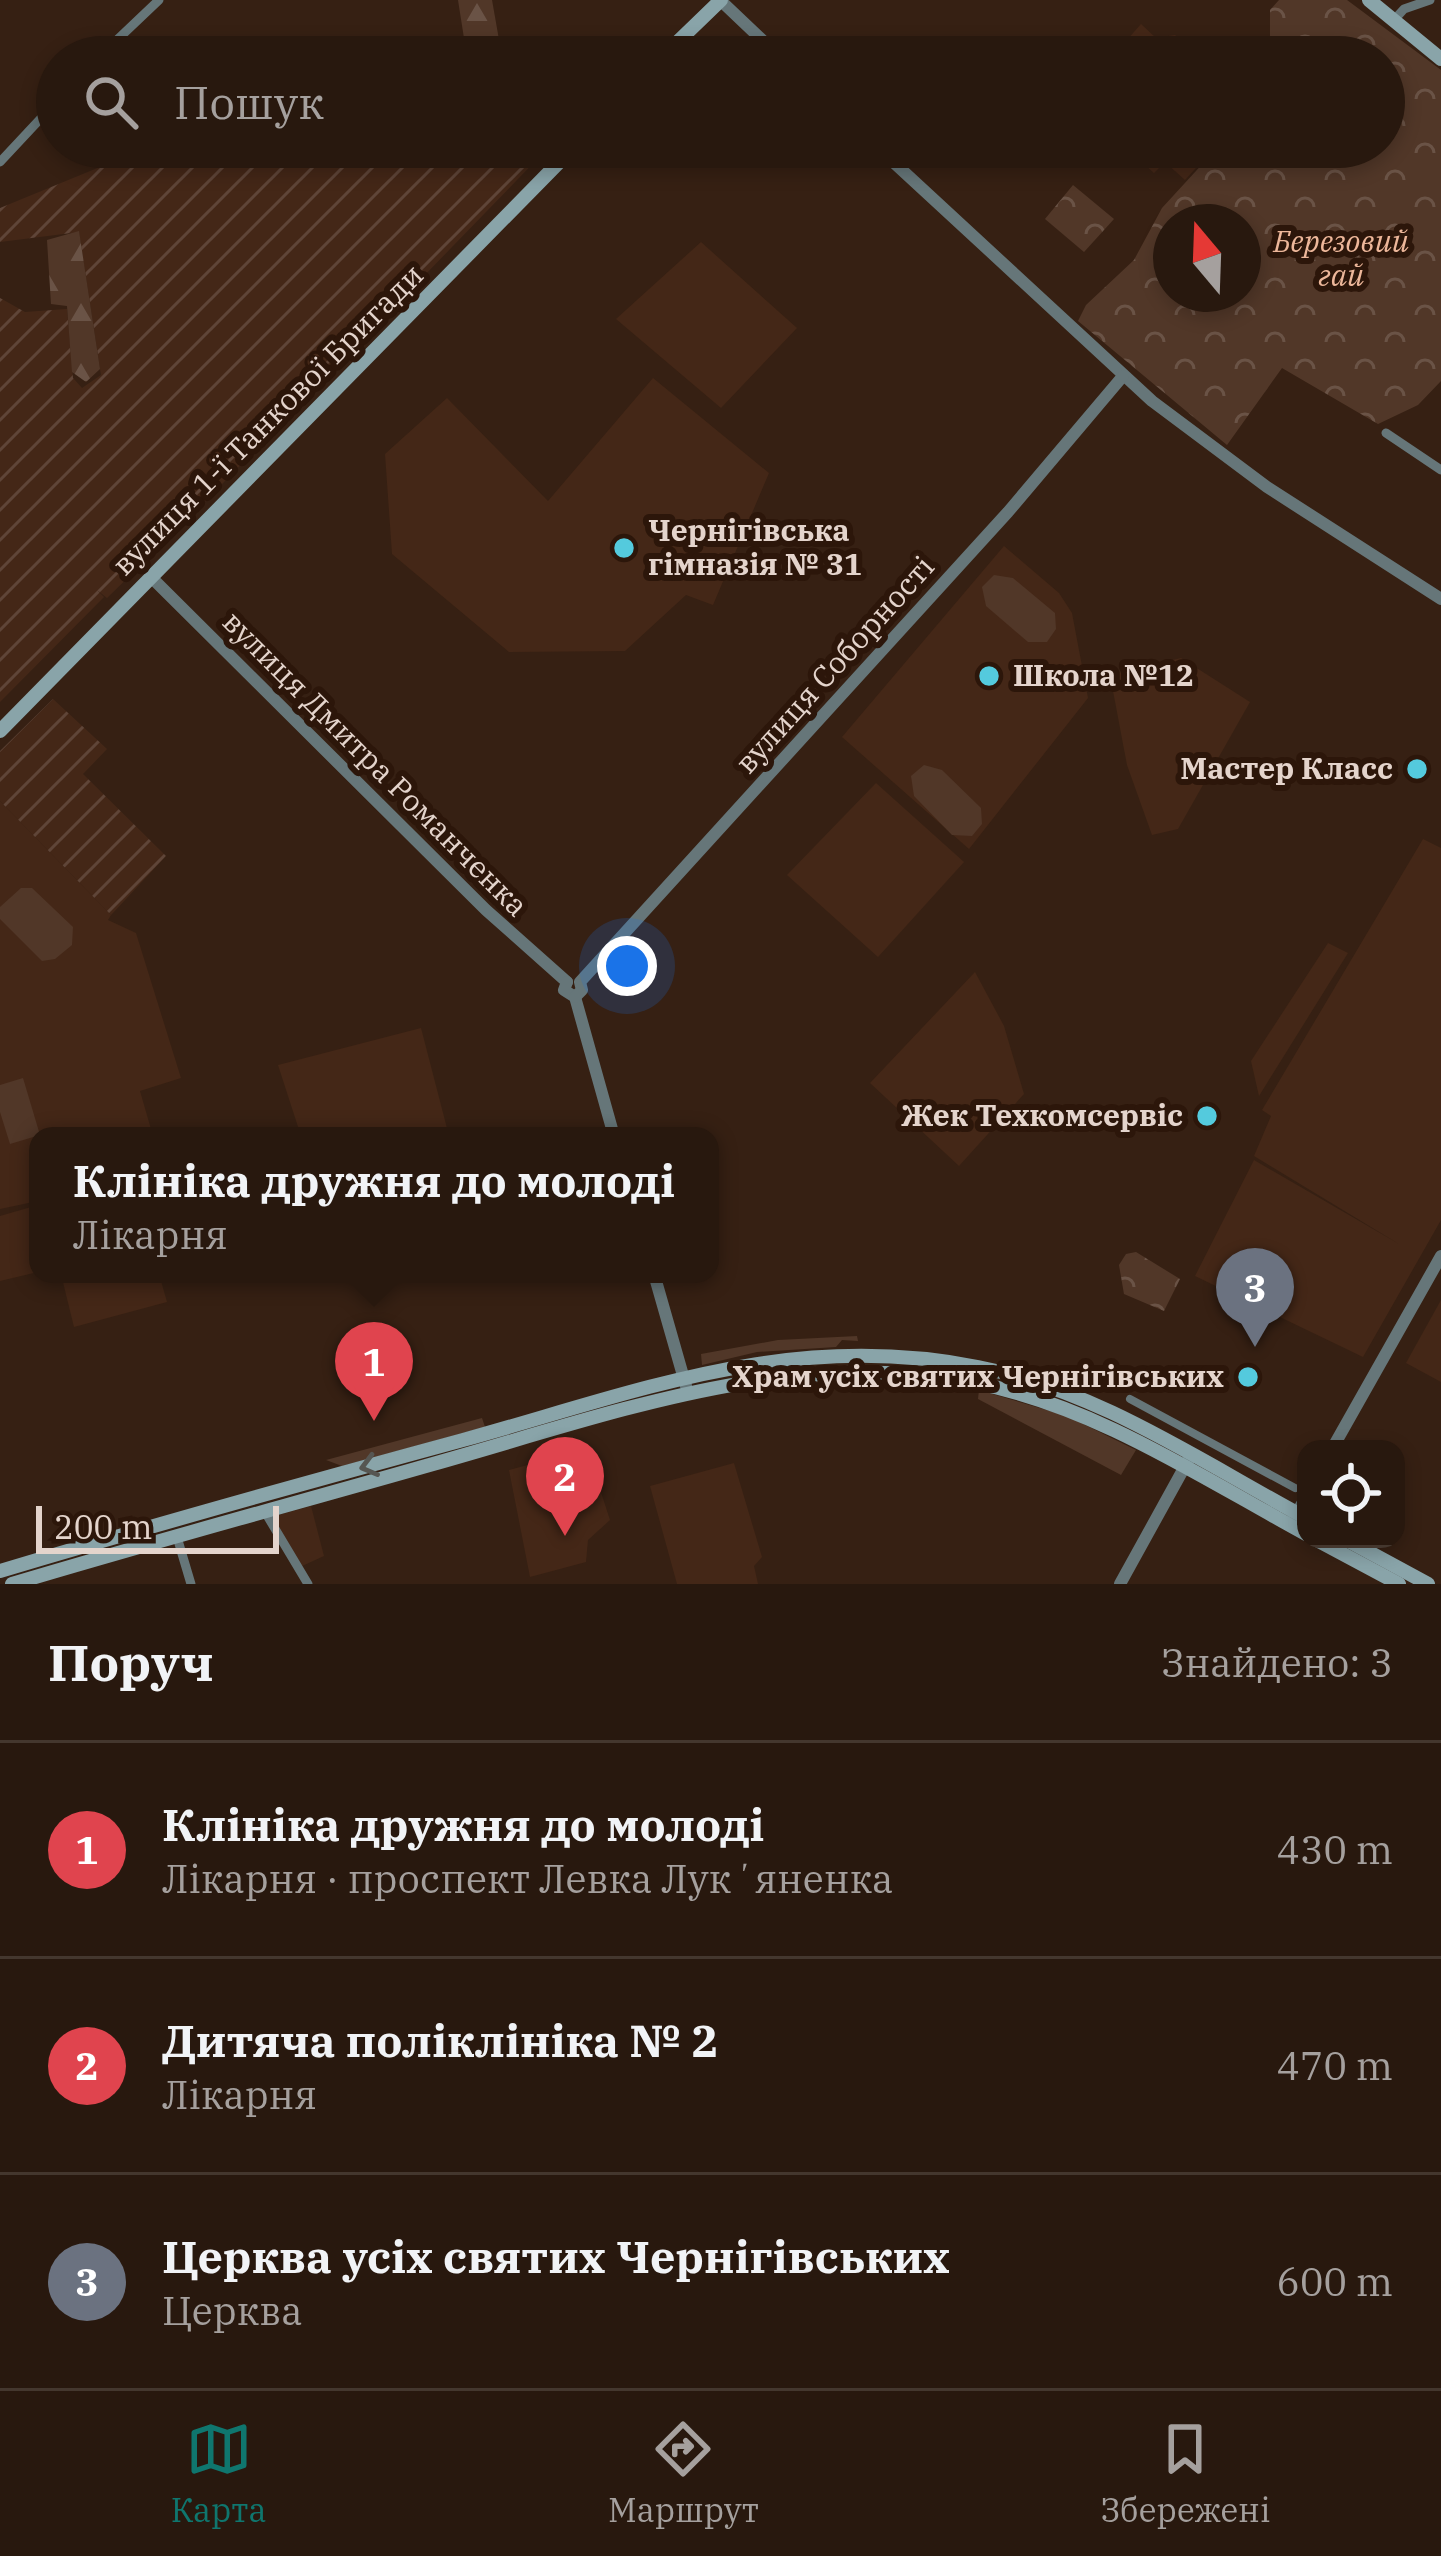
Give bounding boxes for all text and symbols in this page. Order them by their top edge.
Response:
search box [36,36,1405,168]
icon: search [78,69,144,135]
text: Пошук [174,73,324,131]
north arrow [1153,204,1261,312]
park label: Березовий гай [1272,221,1409,294]
street label: вулиця 1-ї Танкової Бригади [103,255,431,583]
place label: Чернігівська гімназія № 31 [648,510,862,583]
marker: Чернігівська гімназія № 31 [611,535,637,561]
street label: вулиця Соборності [726,547,942,781]
street label: вулиця Дмитра Романченка [215,602,537,924]
place label: Школа №12 [1013,655,1194,694]
marker: Школа №12 [976,663,1002,689]
place label: Мастер Класс [1180,748,1393,787]
marker: Мастер Класс [1404,756,1430,782]
your location [597,936,657,996]
place label: Жек Техкомсервіс [901,1095,1183,1134]
marker: Жек Техкомсервіс [1194,1103,1220,1129]
popup [29,1127,719,1283]
text: Клініка дружня до молоді [73,1151,675,1209]
text: Лікарня [73,1209,228,1260]
pin: 3 [1216,1248,1294,1347]
pin: 1 [335,1322,413,1421]
place label: Храм усіх святих Чернігівських [732,1356,1224,1395]
marker: Храм усіх святих Чернігівських [1235,1364,1261,1390]
pin: 2 [526,1437,604,1536]
map controls [1297,1440,1405,1548]
button: locate [1297,1440,1405,1548]
one-way arrow [359,1451,380,1476]
scale bar [36,1500,279,1553]
text: 200 m [54,1505,153,1548]
text: Поруч [48,1629,214,1695]
text: Знайдено: 3 [1161,1637,1393,1688]
text: Клініка дружня до молоді [162,1795,764,1853]
text: 1 [75,1824,99,1875]
text: 430 m [1277,1824,1393,1875]
text: Лікарня · проспект Левка Лукʼяненка [162,1853,893,1904]
text: Дитяча поліклініка № 2 [162,2011,718,2069]
text: 2 [75,2040,99,2091]
text: 470 m [1277,2040,1393,2091]
text: Лікарня [162,2069,317,2120]
text: Церква усіх святих Чернігівських [162,2227,950,2285]
text: 3 [75,2256,99,2307]
text: 600 m [1277,2256,1393,2307]
text: Церква [162,2285,303,2336]
tab: Карта [171,2416,267,2531]
tab: Маршрут [608,2416,759,2531]
tab: Збережені [1100,2416,1270,2531]

